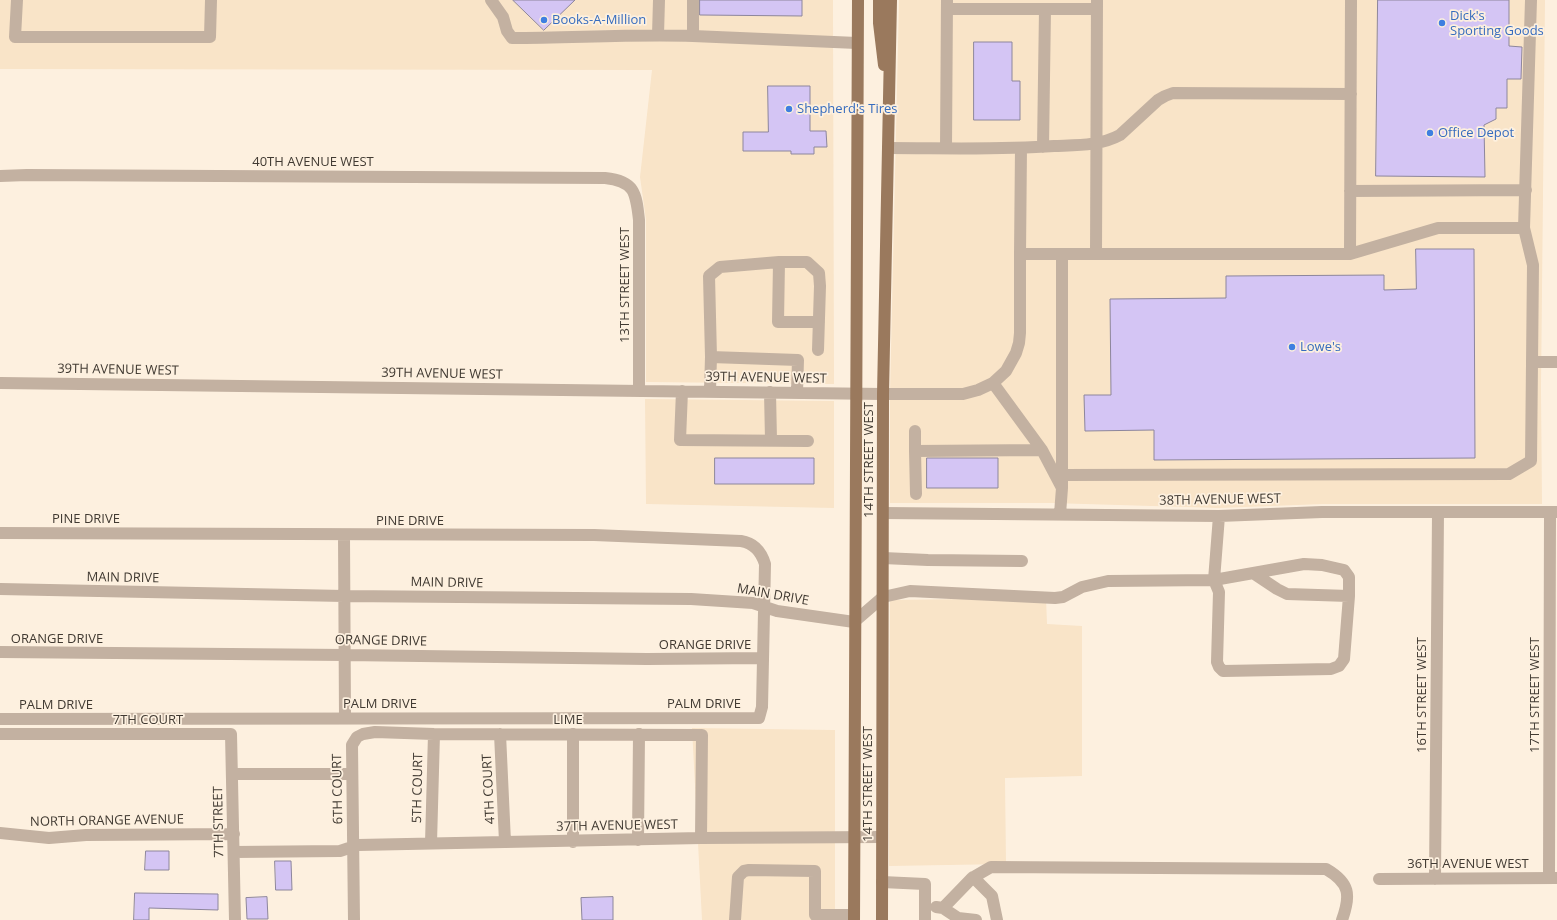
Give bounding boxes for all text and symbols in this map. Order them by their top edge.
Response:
place label: Dick's Sporting Goods [1450,8,1544,39]
place label: Books-A-Million [552,12,646,28]
marker: Books-A-Million [539,15,549,25]
marker: Dick's Sporting Goods [1437,18,1447,28]
place label: Shepherd's Tires [797,101,898,117]
marker: Shepherd's Tires [784,104,794,114]
place label: Office Depot [1438,125,1514,141]
marker: Office Depot [1425,128,1435,138]
street label: 40TH AVENUE WEST [252,154,374,170]
street label: 13TH STREET WEST [617,227,633,343]
place label: Lowe's [1300,339,1341,355]
marker: Lowe's [1287,342,1297,352]
street label: 39TH AVENUE WEST [57,361,179,379]
street label: 39TH AVENUE WEST [381,365,503,383]
street label: 39TH AVENUE WEST [705,369,827,387]
street label: 14TH STREET WEST [861,402,877,518]
street label: 38TH AVENUE WEST [1159,491,1281,509]
street label: PINE DRIVE [52,511,120,527]
street label: PINE DRIVE [376,513,444,529]
street label: MAIN DRIVE [86,570,160,586]
street label: MAIN DRIVE [410,575,484,591]
street label: MAIN DRIVE [736,581,810,609]
street label: ORANGE DRIVE [11,631,103,647]
street label: ORANGE DRIVE [335,632,427,650]
street label: ORANGE DRIVE [659,637,751,653]
street label: 16TH STREET WEST [1414,637,1430,753]
street label: 17TH STREET WEST [1527,637,1543,753]
street label: PALM DRIVE [343,696,417,712]
street label: PALM DRIVE [667,696,741,712]
street label: PALM DRIVE [19,697,93,713]
street label: 7TH COURT [113,712,183,728]
street label: LIME [553,712,583,728]
street label: 14TH STREET WEST [860,726,876,842]
street label: 5TH COURT [410,753,426,823]
street label: 4TH COURT [479,753,499,825]
street label: 6TH COURT [330,754,346,824]
street label: 7TH STREET [211,786,227,858]
street label: NORTH ORANGE AVENUE [30,812,184,830]
street label: 37TH AVENUE WEST [556,817,678,835]
street label: 36TH AVENUE WEST [1407,856,1529,872]

